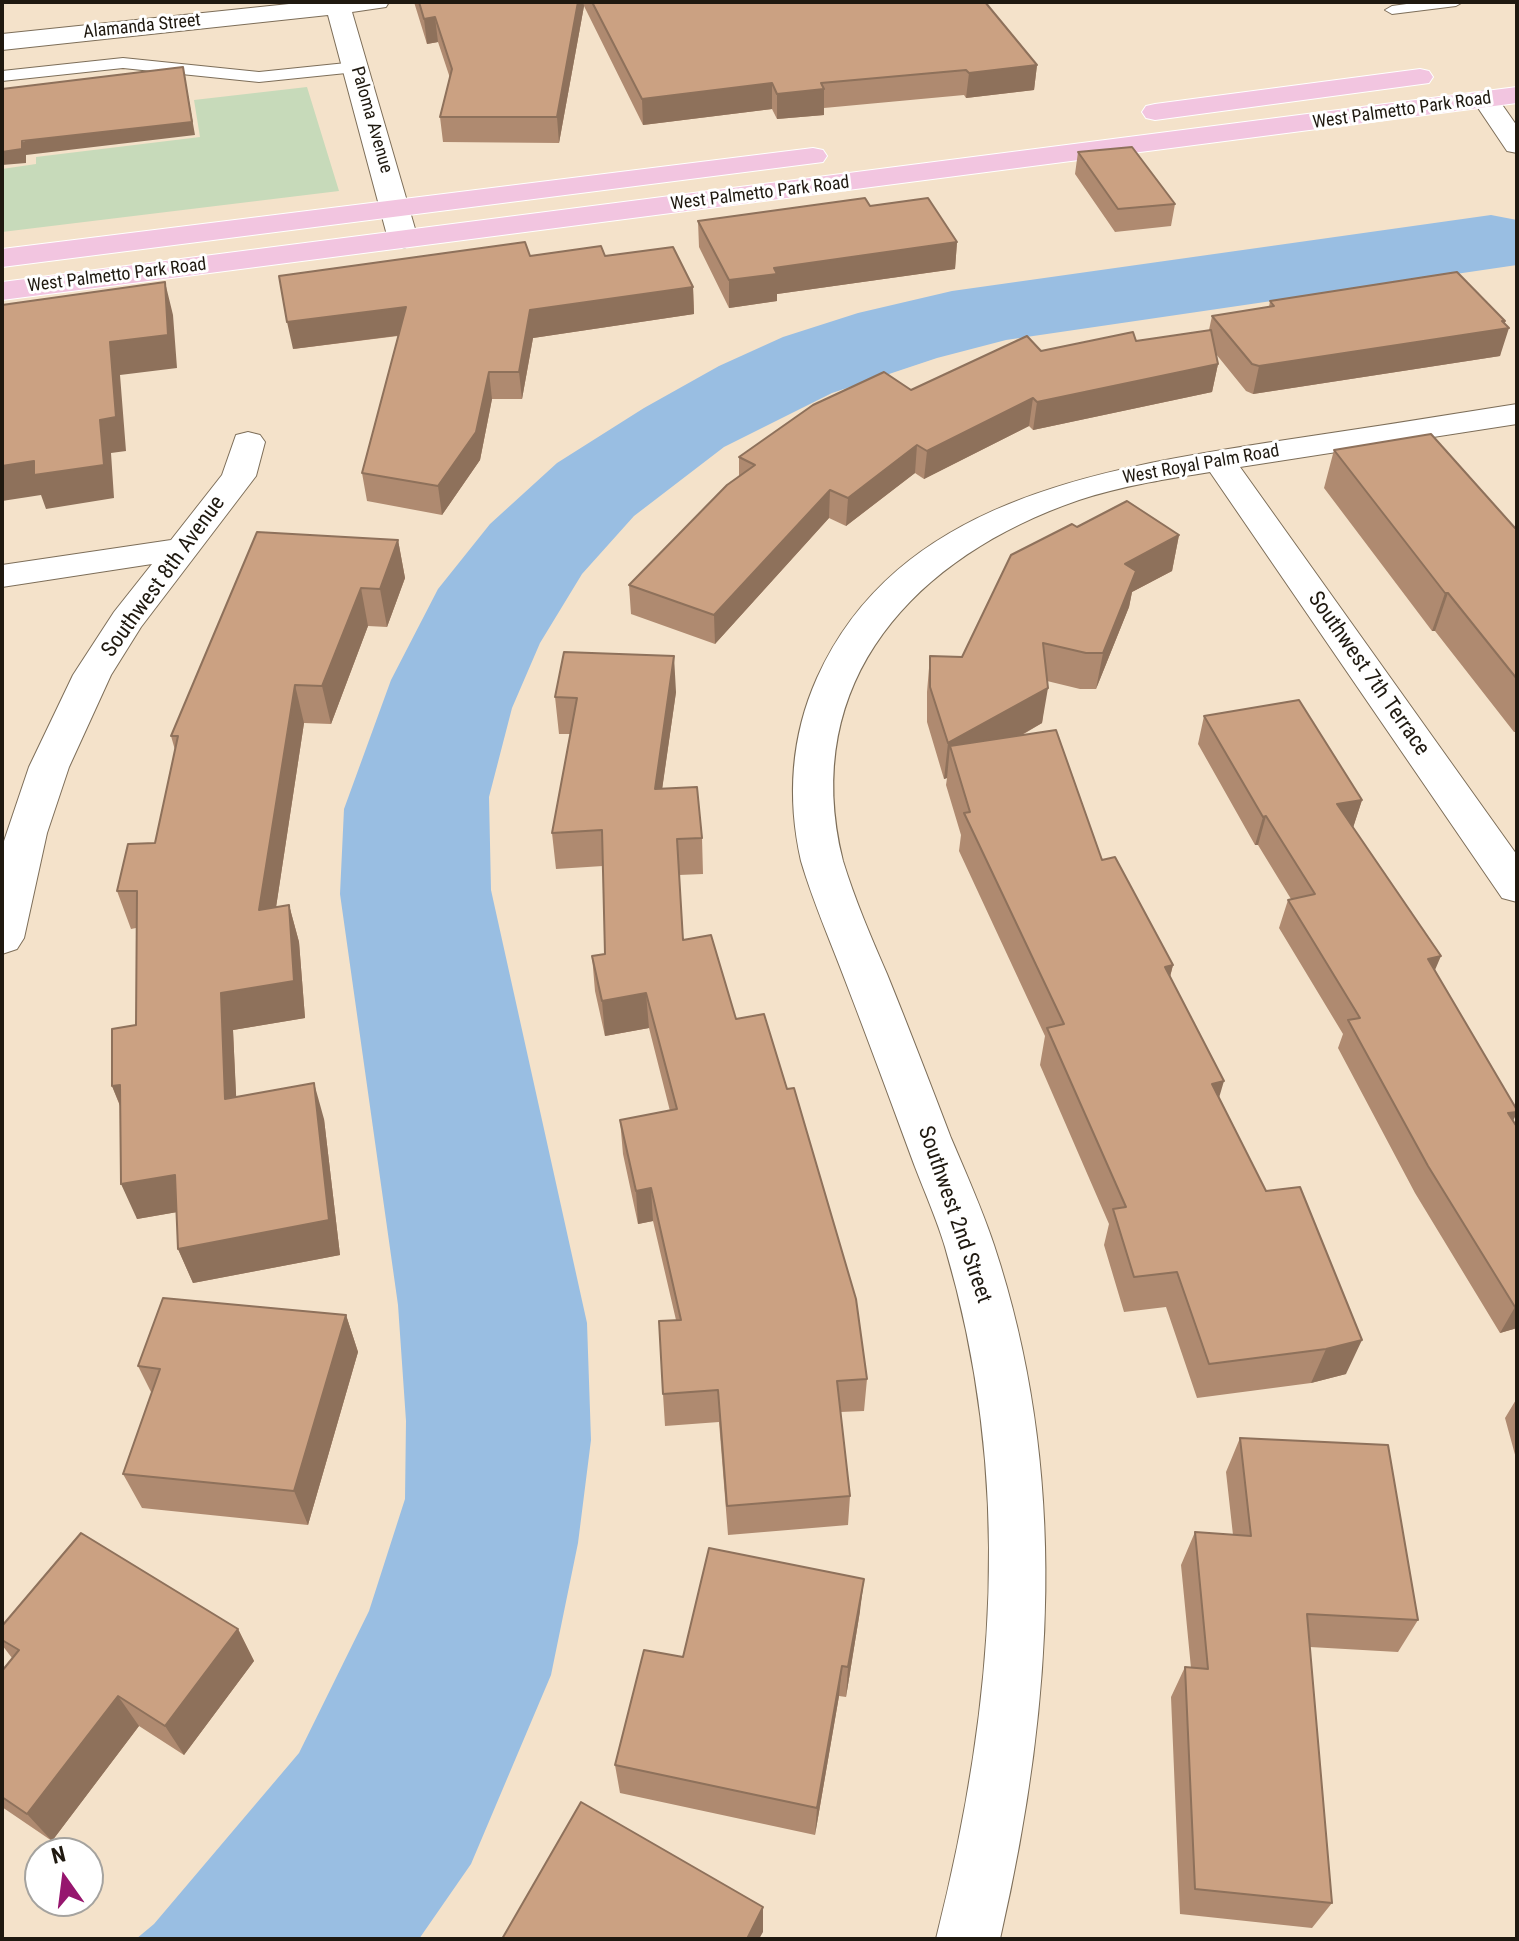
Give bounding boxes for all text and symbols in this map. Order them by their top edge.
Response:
street label: Alamanda Street [82,10,202,44]
street label: Paloma Avenue [345,64,397,176]
street label: West Palmetto Park Road [1311,88,1493,134]
street label: West Palmetto Park Road [669,172,851,216]
street label: West Palmetto Park Road [26,254,208,298]
street label: West Royal Palm Road [1121,441,1281,489]
street label: Southwest 8th Avenue [97,491,231,663]
street label: Southwest 7th Terrace [1302,587,1434,761]
street label: Southwest 2nd Street [911,1123,997,1307]
north arrow [24,1837,104,1917]
text: N [49,1841,68,1869]

